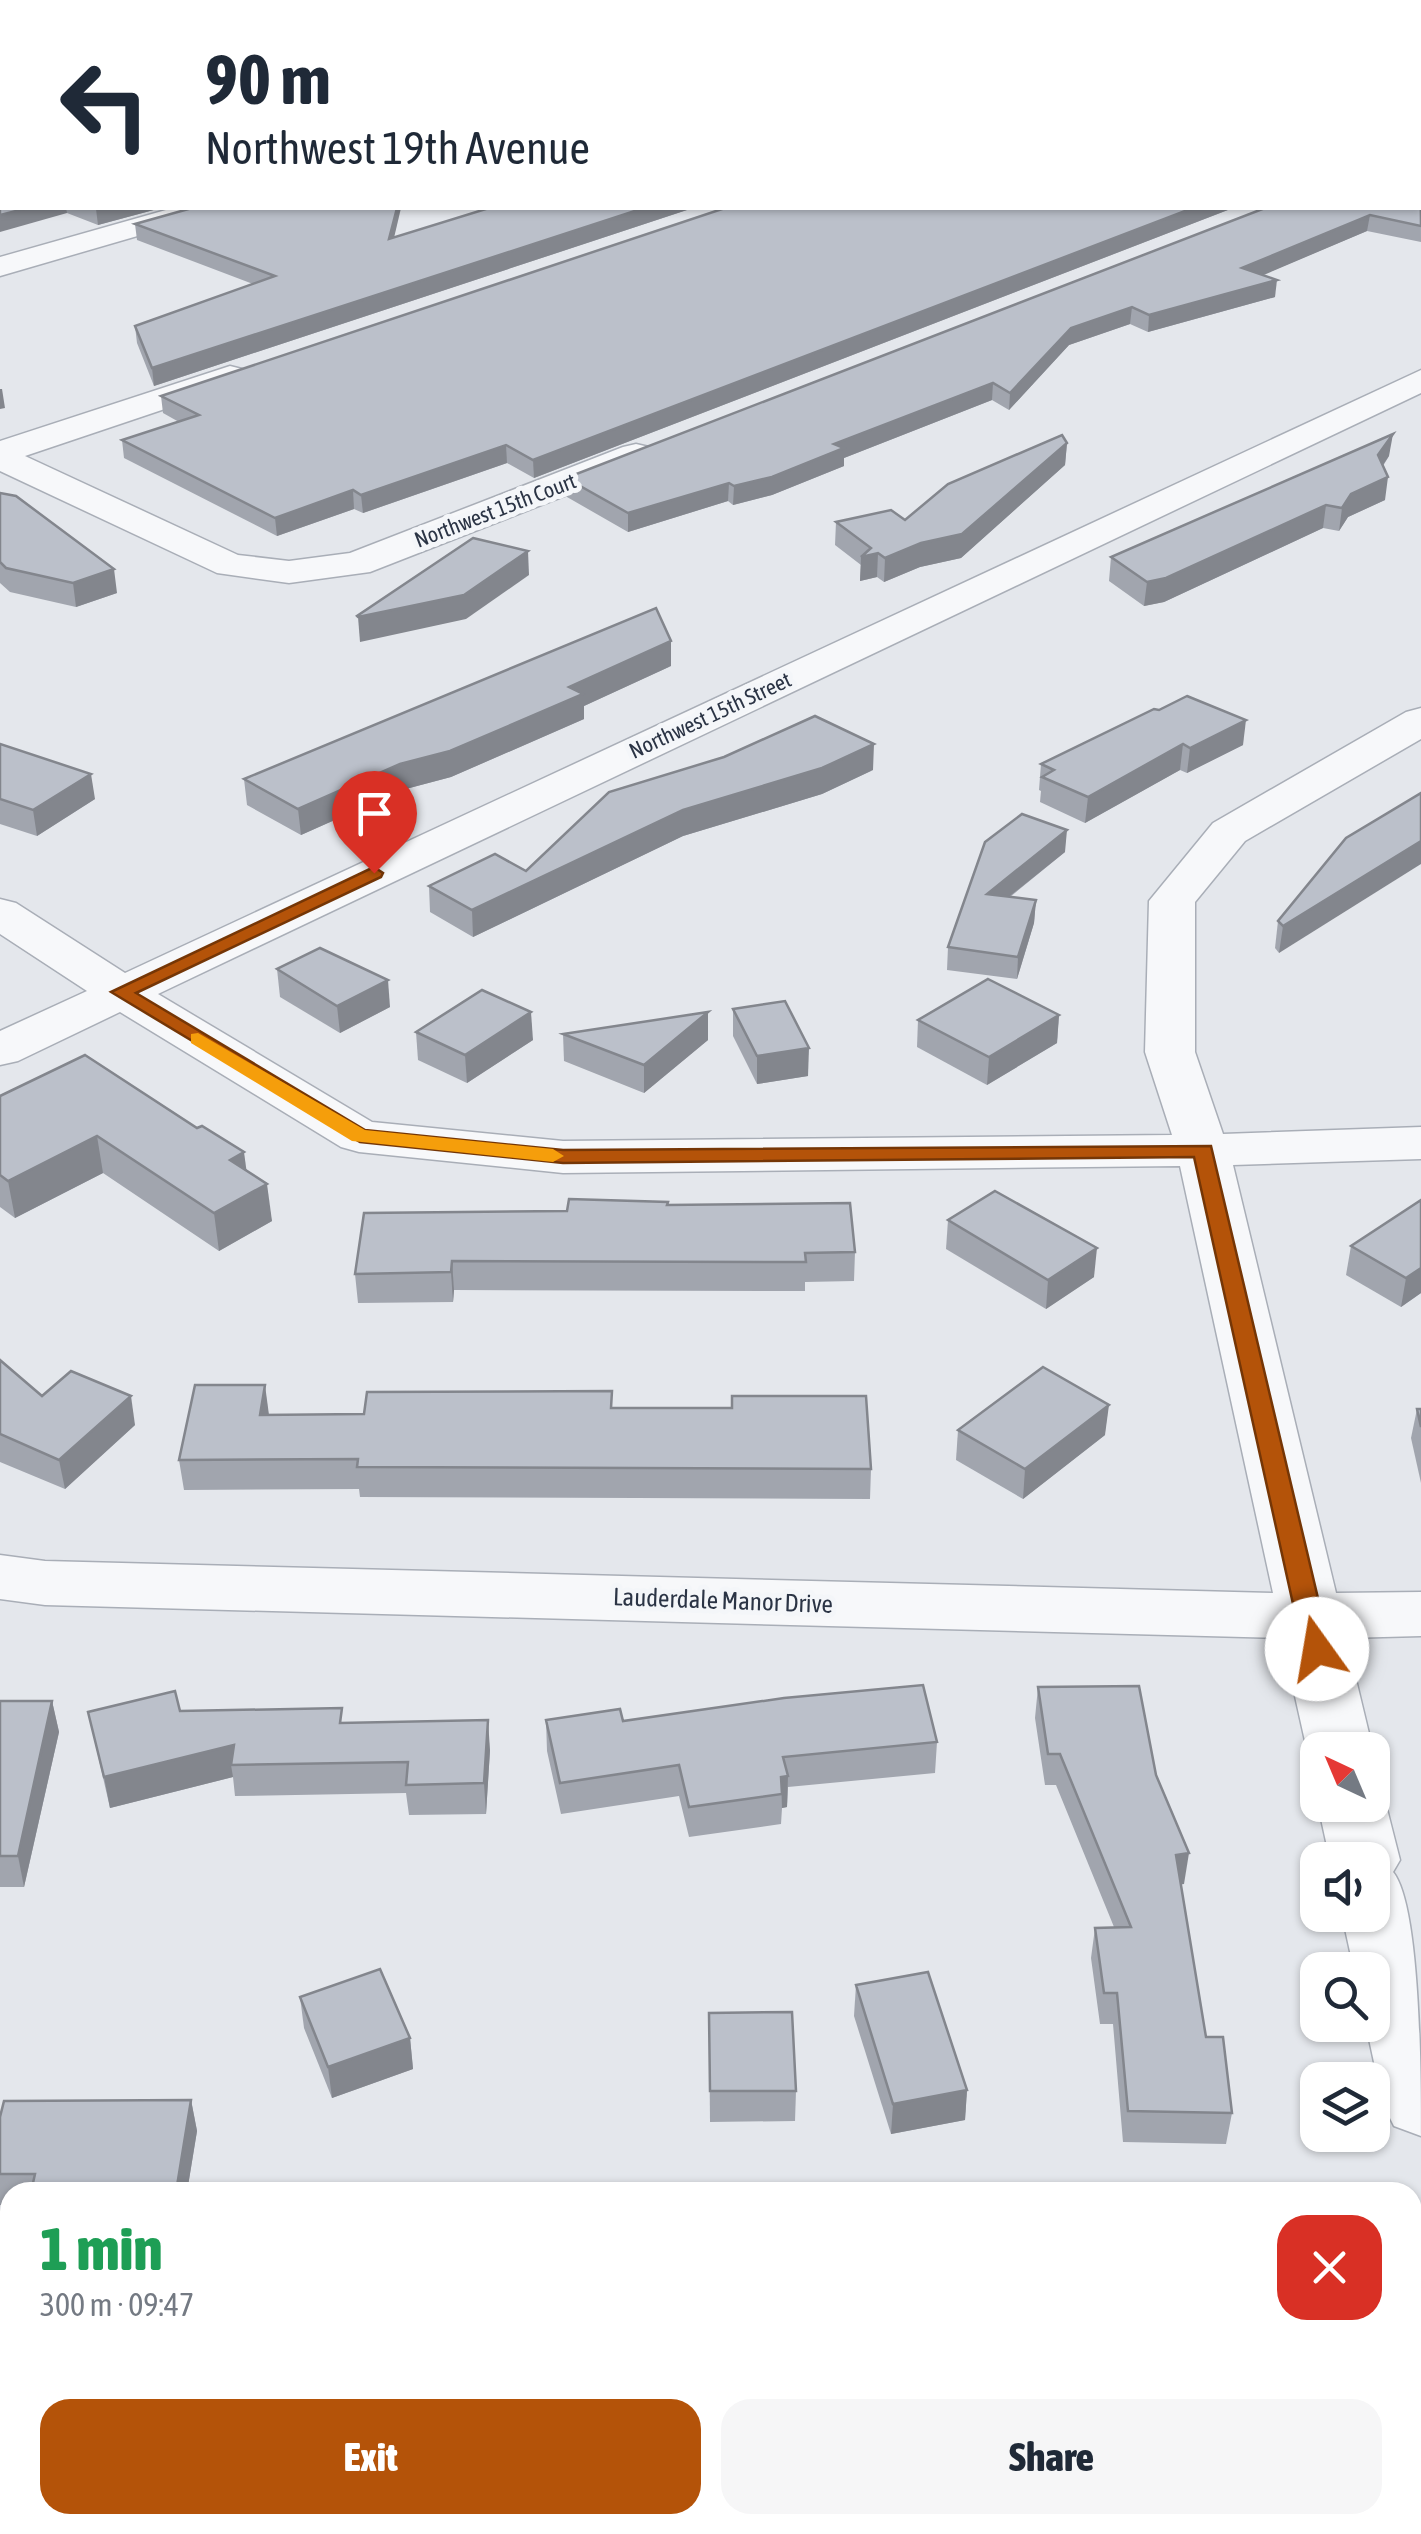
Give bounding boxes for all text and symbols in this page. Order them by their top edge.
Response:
text: 90 m [205,39,331,119]
icon: left [40,40,170,170]
text: Northwest 19th Avenue [205,122,590,174]
street label: Northwest 15th Court [411,467,579,553]
street label: Northwest 15th Street [625,666,795,764]
pin [332,771,417,874]
icon: arrive [347,786,402,841]
street label: Lauderdale Manor Drive [613,1582,833,1618]
position arrow [1265,1597,1369,1701]
north arrow [1300,1732,1390,1822]
map controls [1300,1732,1390,2152]
button: sound [1300,1842,1390,1932]
button: search [1300,1952,1390,2042]
button: layers [1300,2062,1390,2152]
text: 1 min [40,2214,163,2283]
button: close [1277,2215,1382,2320]
text: 300 m · 09:47 [40,2286,194,2323]
button: Exit [40,2399,701,2514]
button: Share [721,2399,1382,2514]

